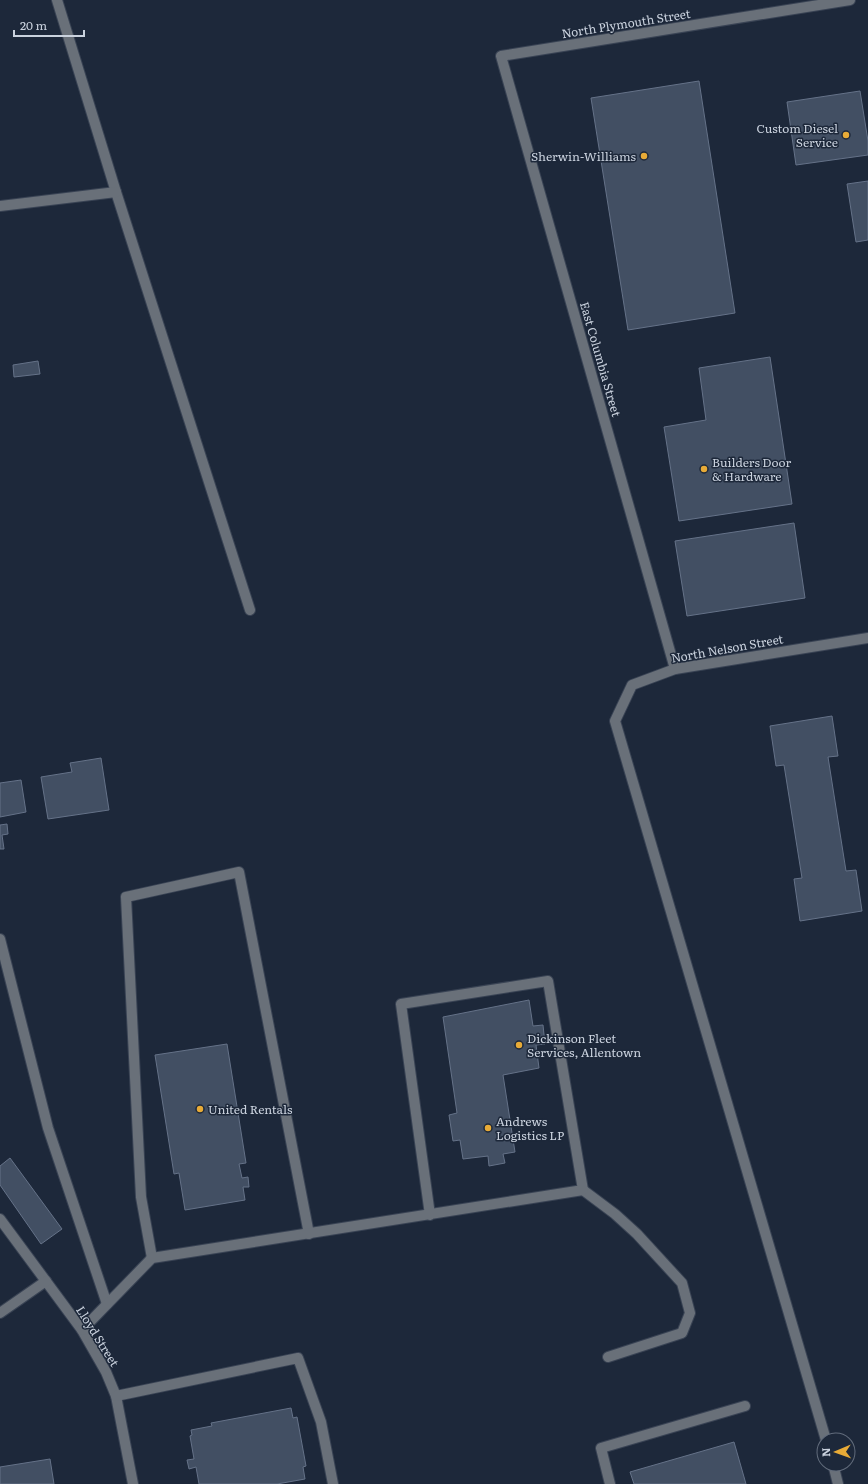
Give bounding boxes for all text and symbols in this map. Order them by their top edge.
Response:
street label: North Plymouth Street [560,4,692,42]
scale bar [14,12,84,38]
text: 20 m [20,16,47,34]
place label: Custom Diesel Service [756,119,838,151]
marker: Custom Diesel Service [841,130,851,140]
place label: Sherwin-Williams [531,147,637,165]
marker: Sherwin-Williams [639,151,649,161]
street label: East Columbia Street [576,299,626,419]
place label: Builders Door & Hardware [712,453,791,485]
marker: Builders Door & Hardware [699,464,709,474]
street label: North Nelson Street [669,629,785,667]
place label: Dickinson Fleet Services, Allentown [527,1029,641,1061]
marker: Dickinson Fleet Services, Allentown [514,1040,524,1050]
place label: United Rentals [208,1100,293,1118]
marker: United Rentals [195,1104,205,1114]
place label: Andrews Logistics LP [496,1112,564,1144]
marker: Andrews Logistics LP [483,1123,493,1133]
street label: Lloyd Street [72,1302,124,1370]
north arrow [816,1432,856,1472]
text: N [817,1447,833,1457]

